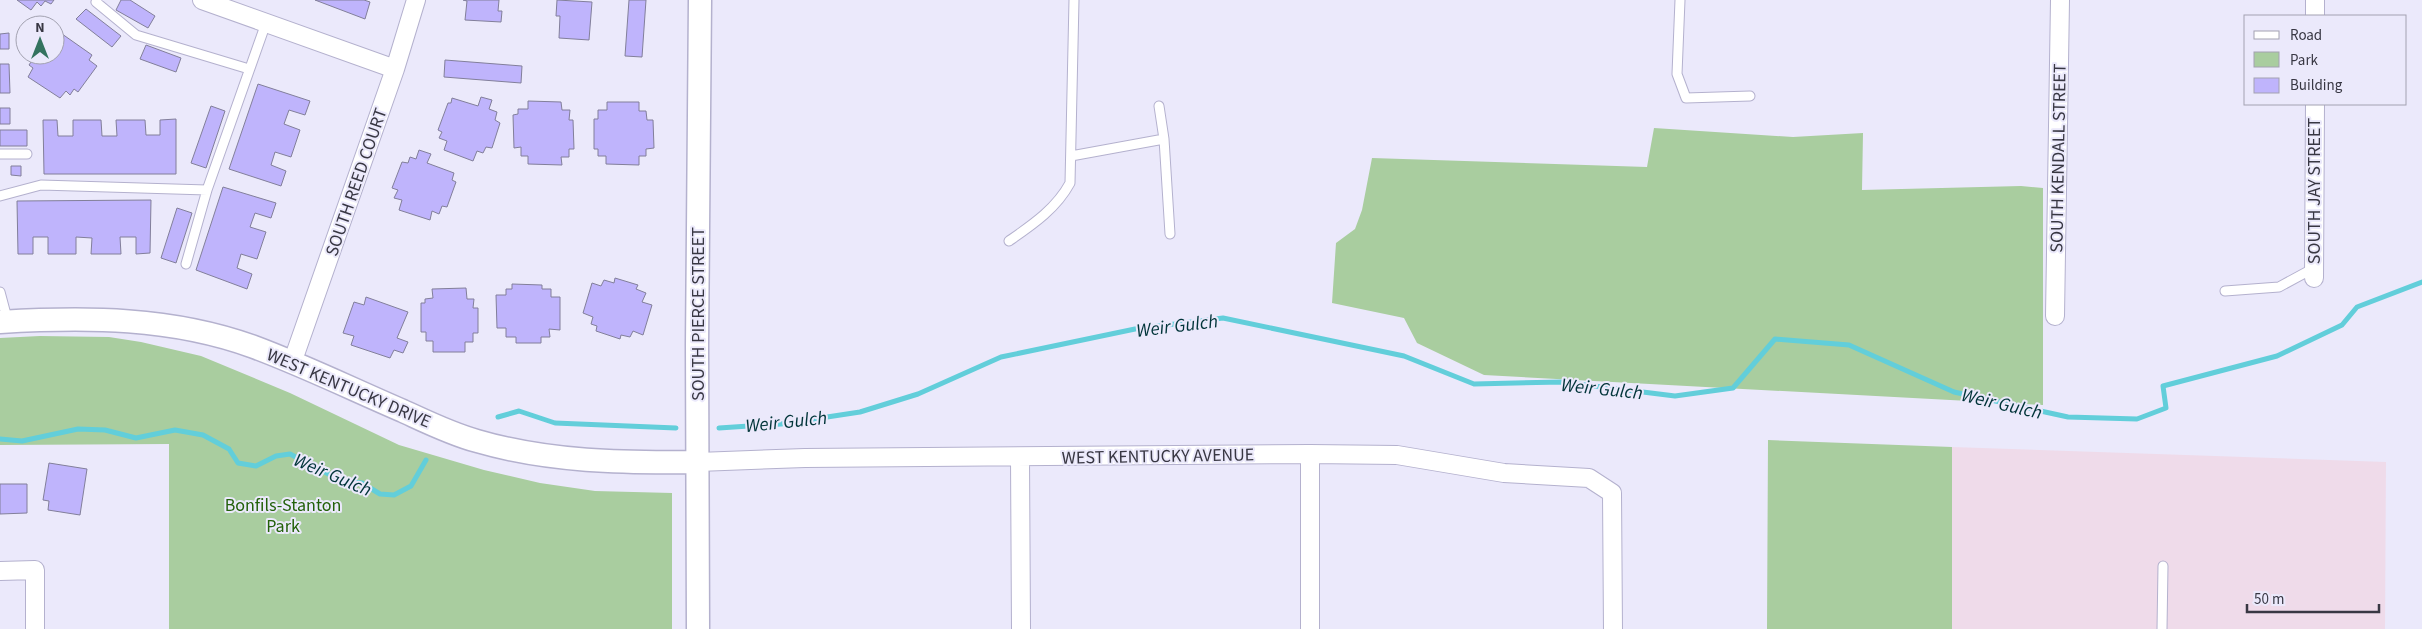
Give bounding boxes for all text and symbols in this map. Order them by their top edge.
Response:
north arrow [15,15,65,65]
legend [2244,15,2407,105]
text: N [35,18,45,38]
text: Road [2290,25,2322,46]
text: Park [2290,50,2319,71]
street label: SOUTH KENDALL STREET [2044,63,2073,253]
text: Building [2290,75,2343,96]
street label: SOUTH REED COURT [319,104,394,260]
street label: SOUTH JAY STREET [2302,118,2327,264]
street label: SOUTH PIERCE STREET [686,227,711,401]
water label: Weir Gulch [1135,308,1220,345]
street label: WEST KENTUCKY DRIVE [263,343,435,434]
water label: Weir Gulch [1560,372,1644,407]
water label: Weir Gulch [1959,382,2045,427]
water label: Weir Gulch [744,405,828,440]
street label: WEST KENTUCKY AVENUE [1062,442,1254,471]
water label: Weir Gulch [289,447,376,504]
park label: Bonfils-Stanton Park [225,493,341,539]
scale bar [2247,582,2380,614]
text: 50 m [2254,589,2284,610]

